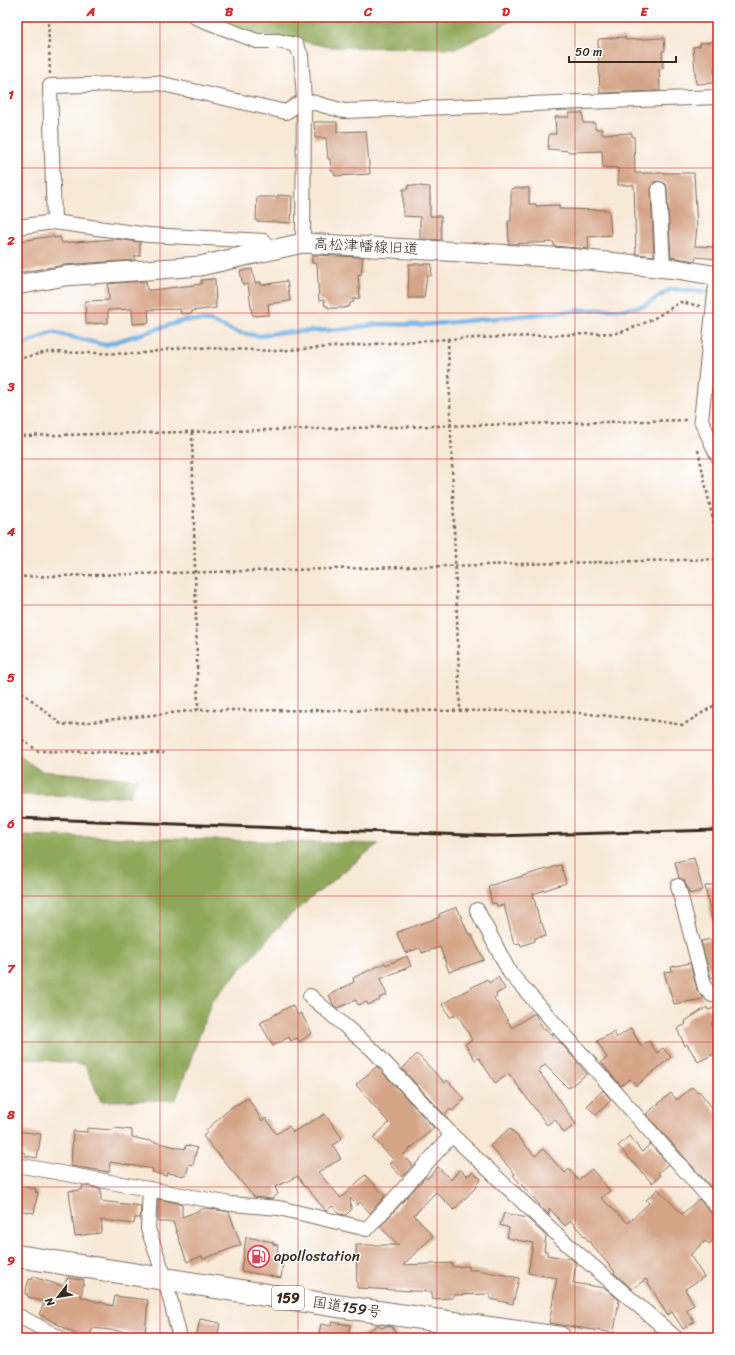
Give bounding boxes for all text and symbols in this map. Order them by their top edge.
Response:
text: A [86,0,95,23]
text: B [225,0,234,23]
text: C [363,0,373,23]
text: D [502,0,510,23]
text: E [640,0,649,23]
scale bar [569,38,676,64]
text: 50 m [575,41,602,63]
text: 1 [8,83,14,106]
text: 2 [6,229,15,252]
street label: 高松津幡線旧道 [313,230,419,262]
text: 3 [6,375,15,398]
text: 4 [6,520,16,543]
text: 5 [7,666,15,689]
text: 6 [6,812,15,835]
text: 7 [7,957,16,980]
text: 8 [6,1103,15,1126]
fuel station icon: apollostation [245,1243,271,1269]
place label: apollostation [274,1243,360,1269]
text: 9 [7,1249,15,1272]
north arrow [38,1277,78,1317]
road number: 159 [272,1286,304,1310]
street label: 国道159号 [310,1289,384,1325]
text: N [40,1293,60,1311]

